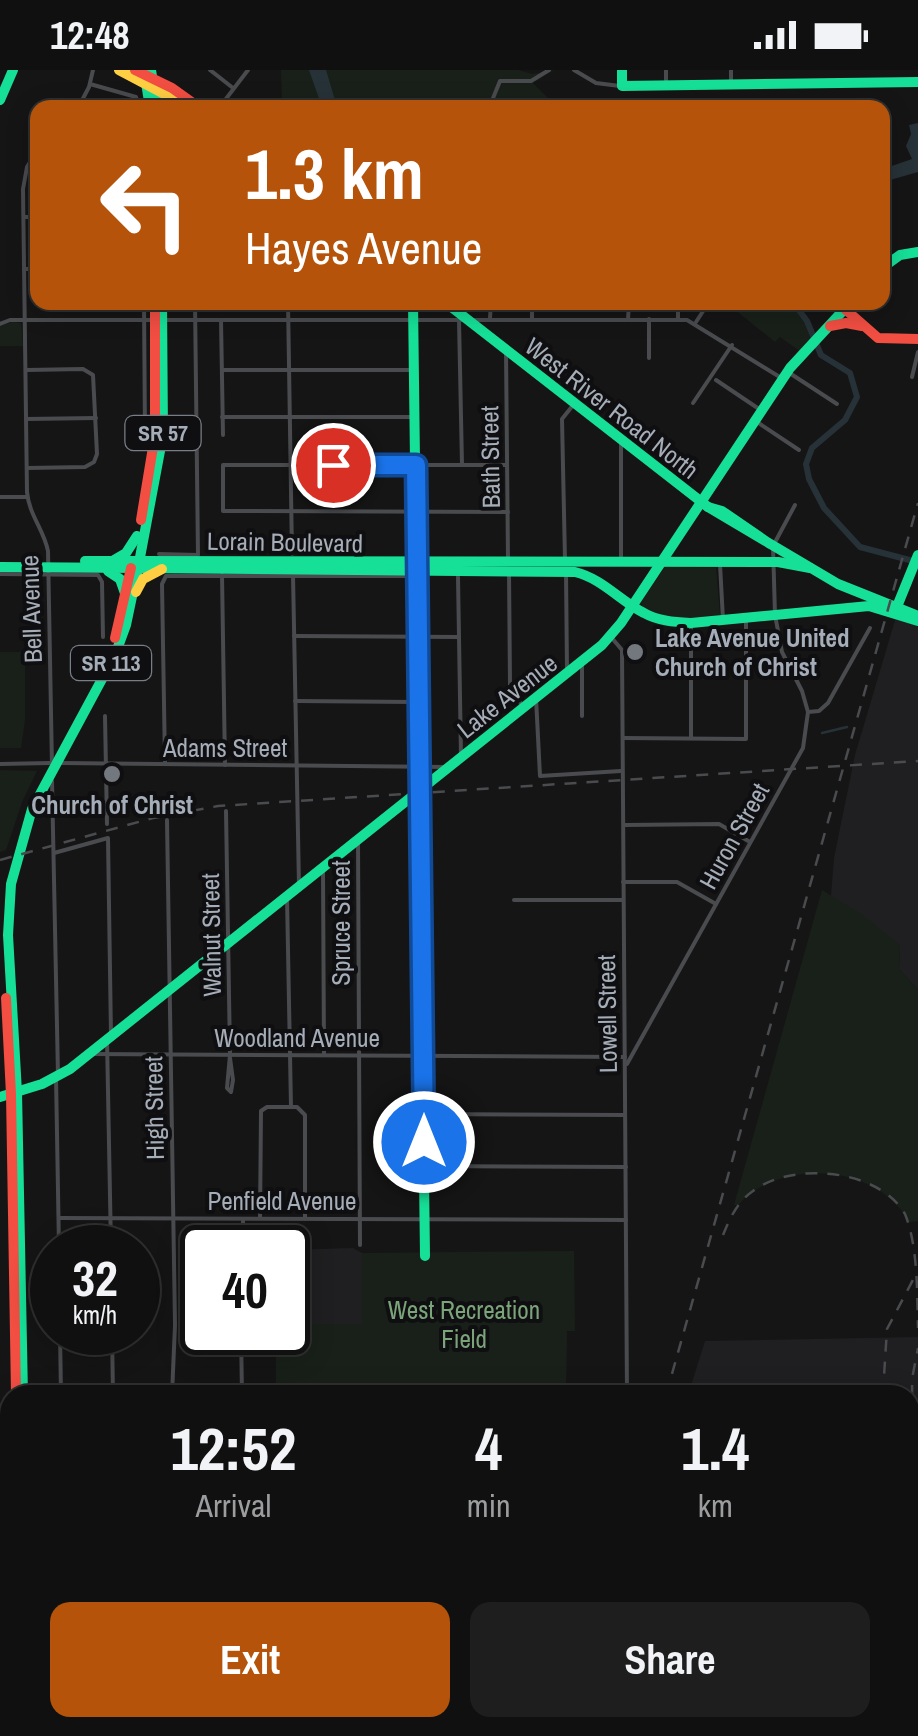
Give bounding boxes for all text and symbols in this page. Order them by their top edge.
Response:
text: 12:48 [50,10,130,61]
text: 1.3 km [245,127,424,221]
icon: left [80,140,210,270]
text: Hayes Avenue [245,217,482,278]
street label: West River Road North [518,329,706,487]
street label: Bath Street [472,405,508,509]
road number: SR 57 [126,416,200,450]
pin [291,423,376,508]
icon: arrive [306,438,361,493]
street label: Lorain Boulevard [207,524,363,560]
street label: Bell Avenue [12,554,50,664]
place label: Lake Avenue United Church of Christ [655,621,849,684]
marker: Lake Avenue United Church of Christ [624,641,646,663]
road number: SR 113 [71,646,151,680]
street label: Lake Avenue [450,646,564,746]
street label: Adams Street [162,731,287,765]
marker: Church of Christ [101,763,123,785]
street label: Huron Street [691,777,777,895]
place label: Church of Christ [31,788,193,822]
street label: Spruce Street [324,860,358,986]
street label: Walnut Street [193,873,229,997]
street label: Lowell Street [589,954,625,1074]
street label: Woodland Avenue [214,1021,380,1055]
street label: High Street [136,1056,172,1160]
position arrow [372,1090,476,1194]
street label: Penfield Avenue [208,1184,356,1218]
speed limit sign: 40 [180,1225,310,1355]
text: 32 [72,1244,118,1312]
park label: West Recreation Field [388,1293,540,1356]
text: km/h [73,1298,117,1332]
text: 12:52 [171,1408,296,1489]
text: 4 [475,1408,502,1489]
text: 1.4 [681,1408,749,1489]
text: Arrival [196,1484,271,1527]
text: min [467,1484,511,1527]
text: km [698,1484,733,1527]
button: Exit [50,1602,450,1717]
button: Share [470,1602,870,1717]

